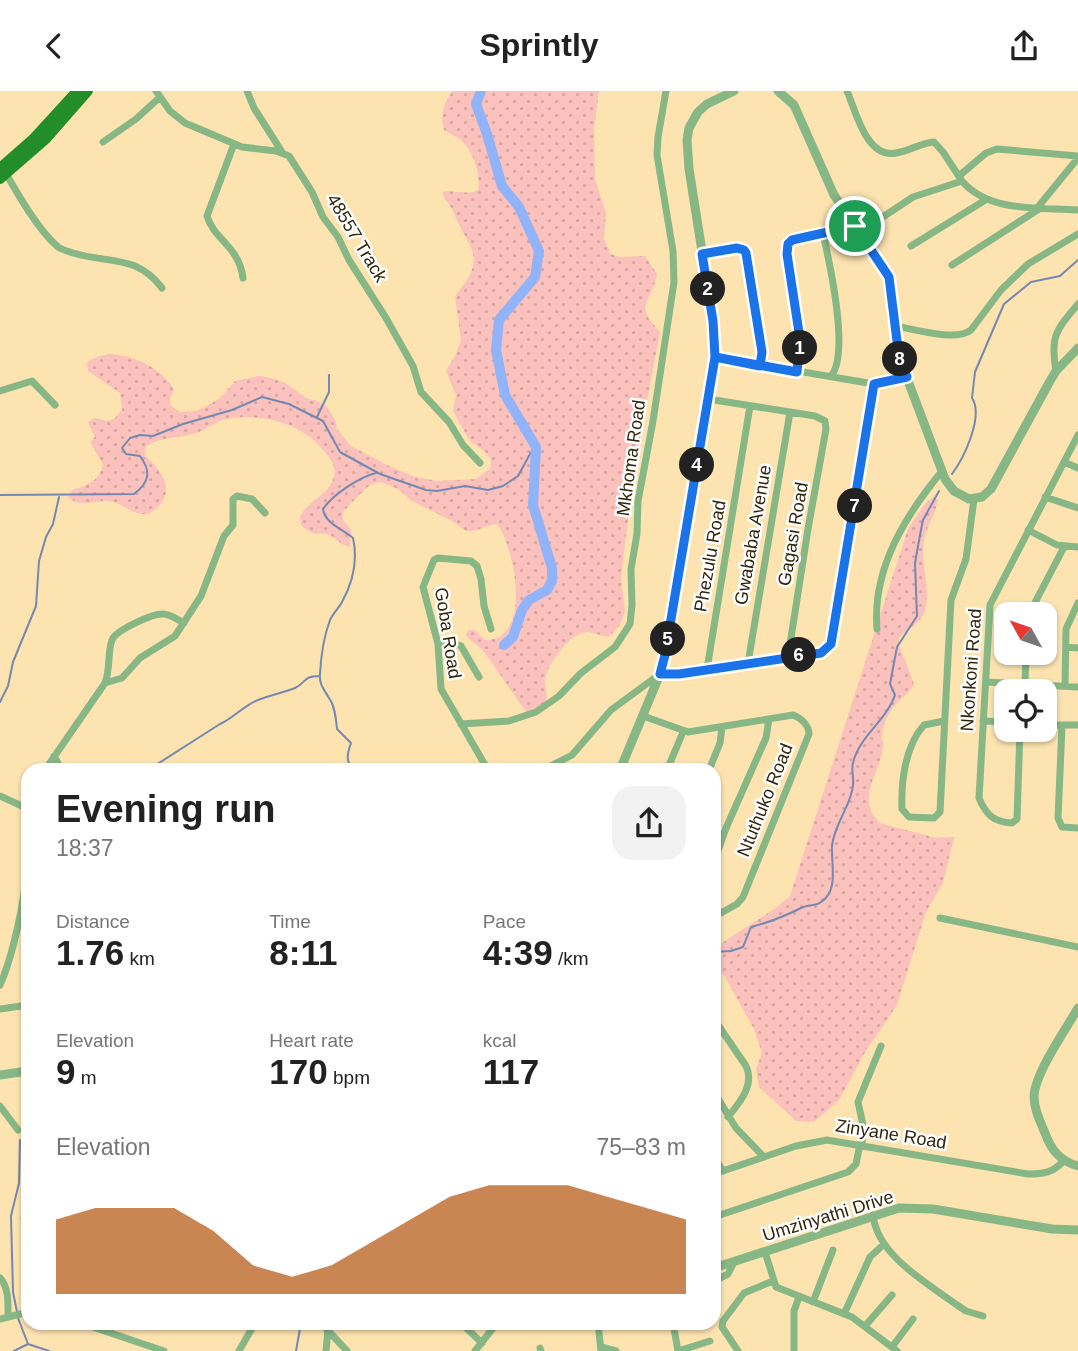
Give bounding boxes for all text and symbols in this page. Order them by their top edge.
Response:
icon: back [35,27,73,65]
text: Sprintly [479,27,599,63]
icon: share [1005,27,1043,65]
street label: 48557 Track [323,190,392,286]
pin [825,196,885,256]
icon: arrive [836,207,874,245]
pin: 2 [690,271,726,307]
text: 2 [702,278,713,299]
pin: 1 [782,331,818,365]
text: 1 [794,337,805,358]
pin: 8 [883,341,918,377]
text: 8 [894,348,905,369]
street label: Mkhoma Road [613,399,649,517]
pin: 4 [680,447,714,483]
text: 4 [691,454,702,475]
street label: Gwababa Avenue [731,463,775,607]
street label: Gagasi Road [774,481,812,587]
pin: 7 [838,489,872,523]
text: 7 [849,495,860,516]
street label: Phezulu Road [690,499,730,613]
street label: Goba Road [431,586,465,680]
north arrow [994,602,1057,665]
map controls [994,602,1057,742]
street label: Nkonkoni Road [957,608,985,732]
pin: 5 [650,621,686,657]
text: 5 [662,628,673,649]
pin: 6 [782,637,816,673]
text: 6 [793,644,804,665]
button: locate [994,679,1057,742]
street label: Ntuthuko Road [733,741,797,859]
button: share [612,786,686,860]
text: Evening run [56,788,276,830]
text: 18:37 [56,835,114,861]
text: Distance [56,911,130,932]
text: Time [269,911,311,932]
text: Pace [483,911,526,932]
text: 1.76 [56,933,124,972]
text: 8:11 [269,933,337,972]
text: 4:39 [483,933,553,972]
text: km [124,948,155,969]
text: /km [553,948,589,969]
text: Elevation [56,1030,134,1051]
text: Heart rate [269,1030,354,1051]
text: kcal [483,1030,516,1051]
text: 9 [56,1052,75,1091]
text: 170 [269,1052,328,1091]
text: 117 [483,1052,539,1091]
text: m [75,1067,97,1088]
text: bpm [328,1067,370,1088]
street label: Zinyane Road [834,1115,948,1153]
text: Elevation [56,1134,151,1160]
text: 75–83 m [596,1134,686,1160]
street label: Umzinyathi Drive [760,1187,896,1245]

